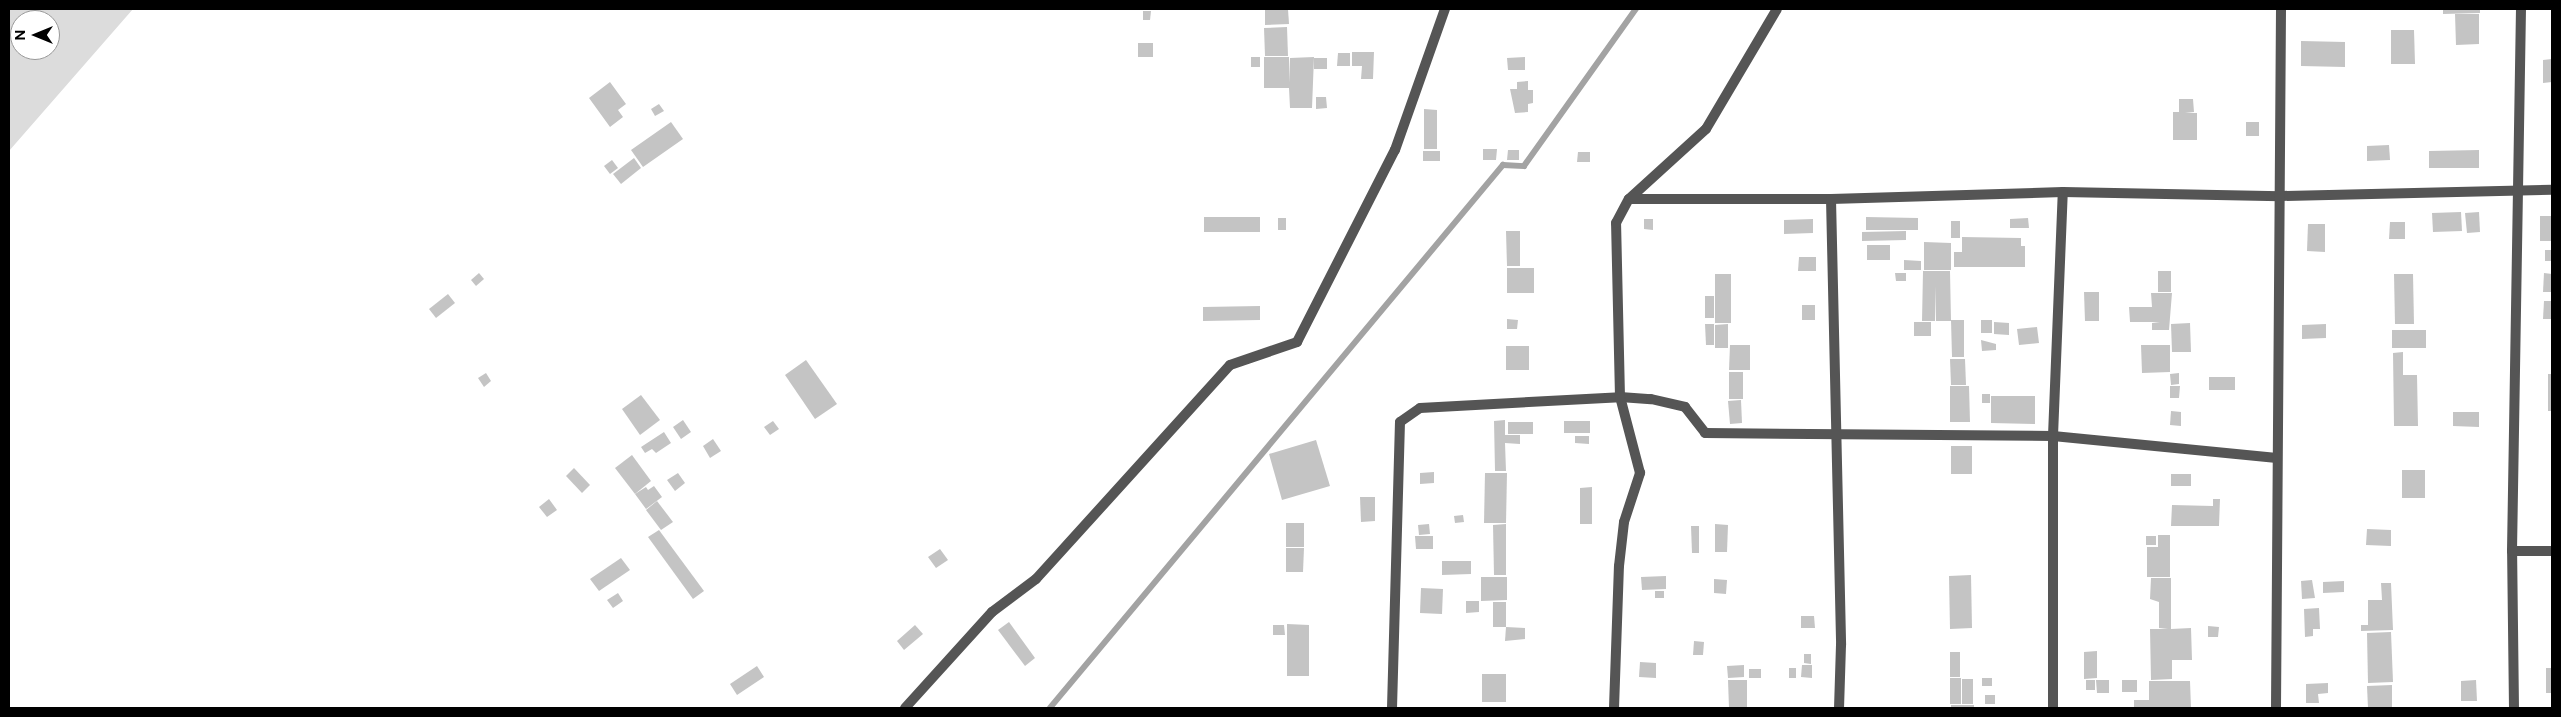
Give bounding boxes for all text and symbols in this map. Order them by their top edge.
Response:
north arrow [10,10,60,60]
text: N [12,30,29,40]

